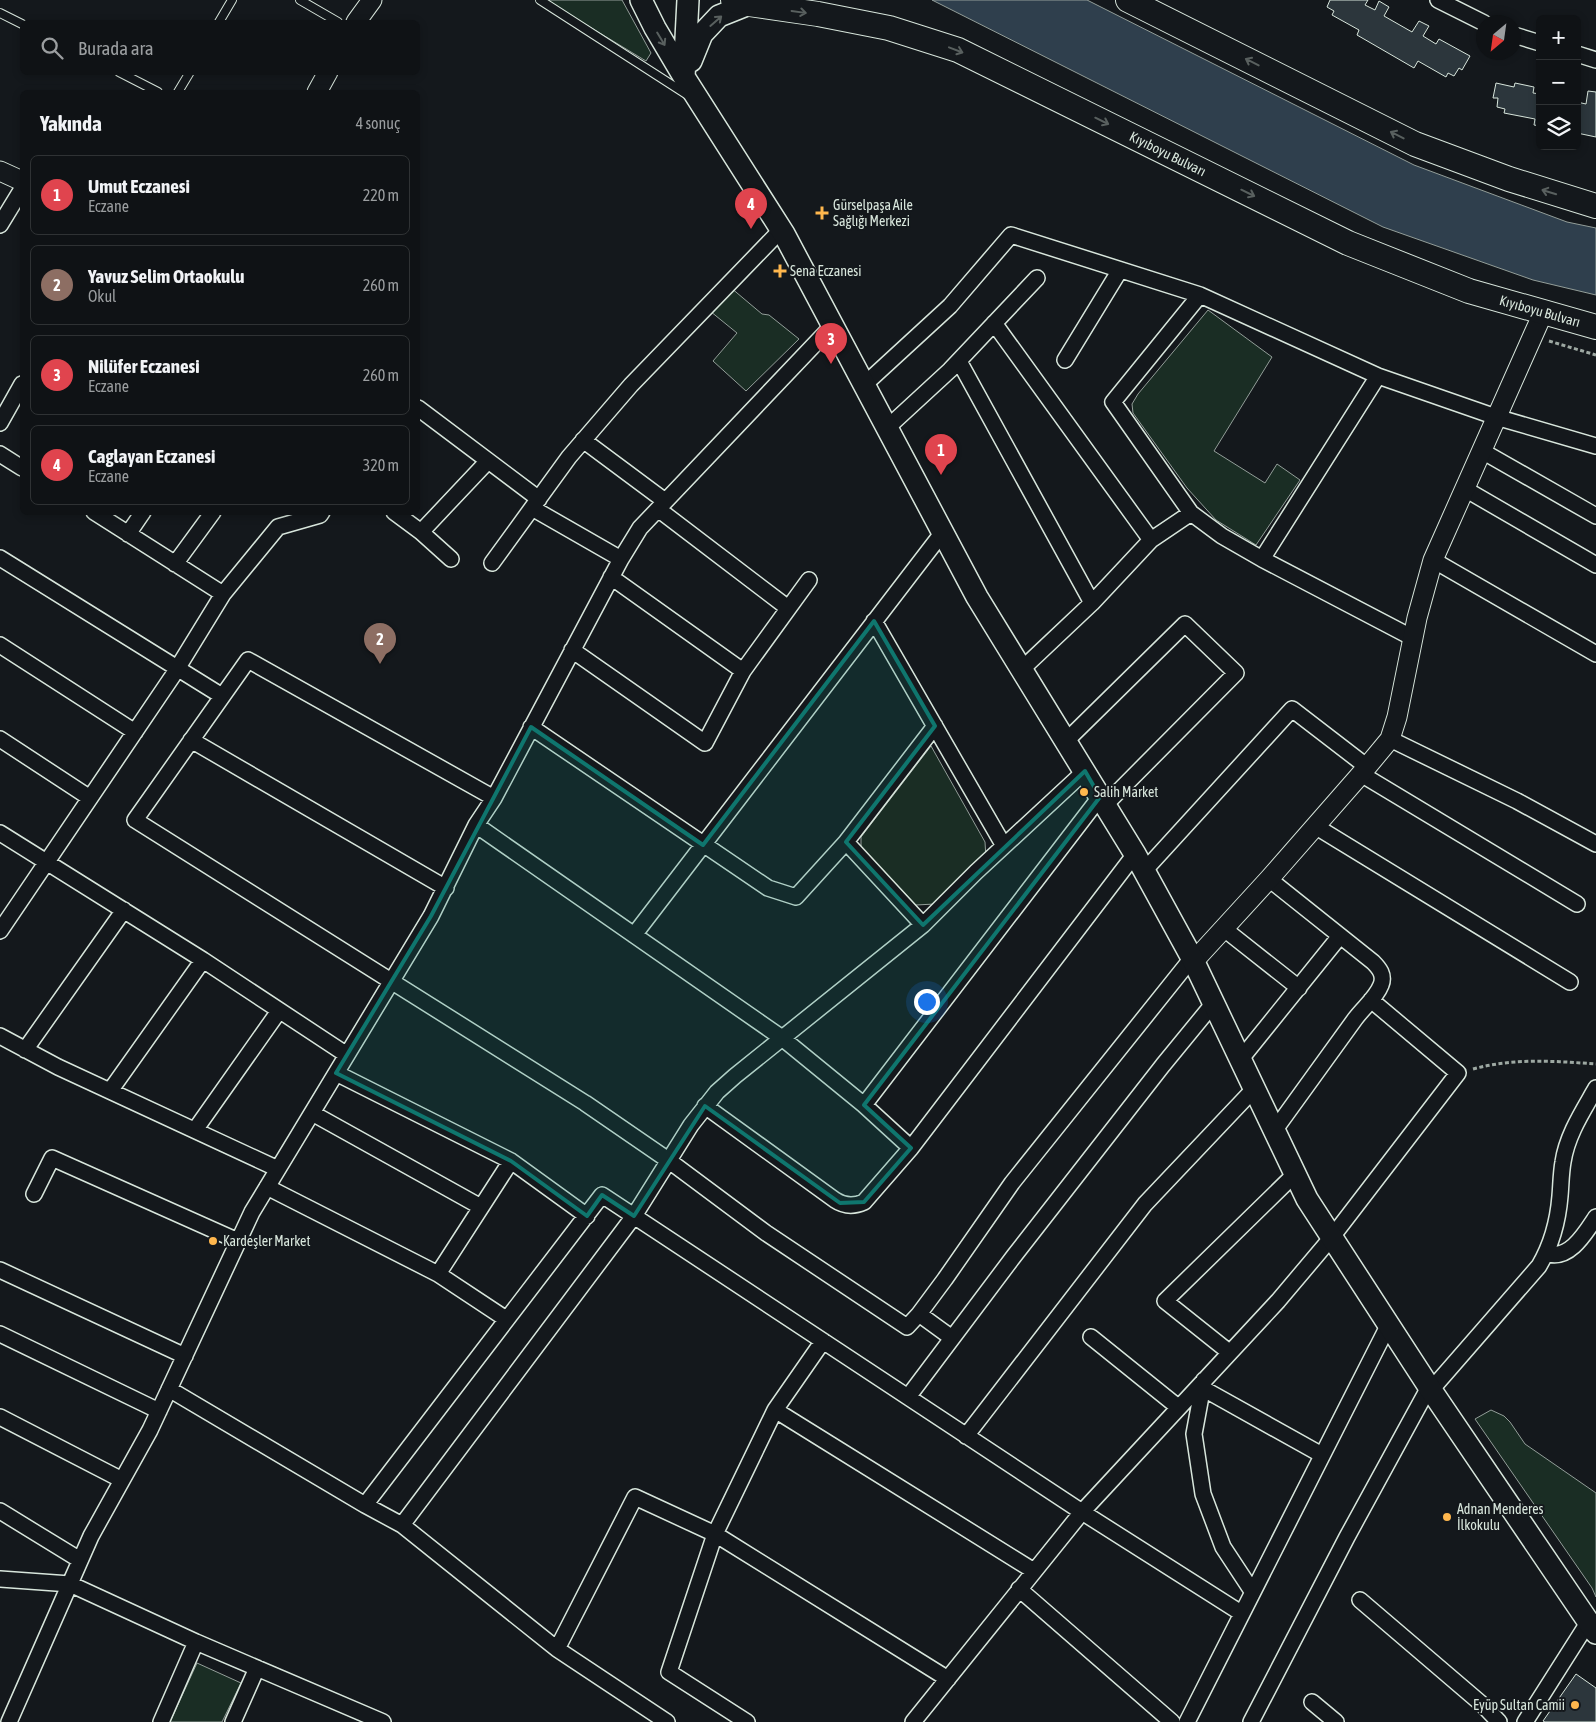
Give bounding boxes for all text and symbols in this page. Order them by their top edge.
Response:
one-way arrow [790,7,806,17]
one-way arrow [709,15,722,26]
north arrow [1476,15,1521,60]
map controls [1536,15,1581,150]
button: + [1536,15,1581,60]
search box [20,20,420,75]
one-way arrow [657,32,667,46]
icon: search [38,34,66,62]
text: Burada ara [78,37,154,59]
one-way arrow [948,46,963,55]
one-way arrow [1245,57,1260,66]
button: − [1536,60,1581,105]
button: layers [1536,105,1581,150]
text: Yakında [40,111,102,135]
text: 4 sonuç [356,114,400,132]
one-way arrow [1094,117,1109,126]
street label: Kıyıboyu Bulvarı [1127,128,1209,179]
one-way arrow [1390,130,1405,139]
text: Umut Eczanesi [88,175,190,197]
text: 1 [53,186,61,204]
text: 220 m [363,186,399,204]
one-way arrow [1542,186,1558,196]
pin: 4 [735,188,767,229]
one-way arrow [1240,189,1255,198]
text: Eczane [88,197,129,215]
place label: Gürselpaşa Aile Sağlığı Merkezi [833,197,913,229]
marker: Gürselpaşa Aile Sağlığı Merkezi [815,206,829,220]
place label: Sena Eczanesi [790,263,861,279]
text: Yavuz Selim Ortaokulu [88,265,244,287]
marker: Sena Eczanesi [774,265,786,277]
text: 2 [53,276,61,294]
text: 260 m [363,276,399,294]
text: Okul [88,287,116,305]
street label: Kıyıboyu Bulvarı [1498,292,1582,330]
pin: 3 [815,323,847,364]
text: Nilüfer Eczanesi [88,355,200,377]
text: 3 [53,366,61,384]
text: 260 m [363,366,399,384]
text: Eczane [88,377,129,395]
pin: 1 [925,434,957,475]
text: Caglayan Eczanesi [88,445,215,467]
text: 4 [53,456,61,474]
text: 320 m [363,456,399,474]
text: Eczane [88,467,129,485]
pin: 2 [364,623,396,664]
place label: Salih Market [1094,784,1158,800]
marker: Salih Market [1078,786,1090,798]
your location [914,989,940,1015]
place label: Kardeşler Market [223,1233,310,1249]
marker: Kardeşler Market [207,1235,219,1247]
place label: Adnan Menderes İlkokulu [1457,1501,1544,1533]
marker: Adnan Menderes İlkokulu [1441,1511,1453,1523]
place label: Eyüp Sultan Camii [1473,1697,1565,1713]
marker: Eyüp Sultan Camii [1569,1699,1581,1711]

